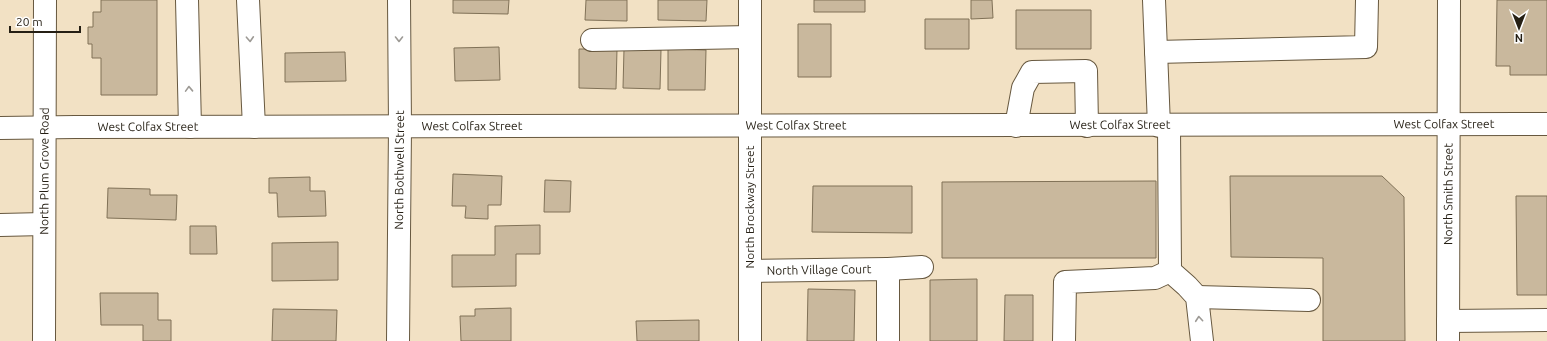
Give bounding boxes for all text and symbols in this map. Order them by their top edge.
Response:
scale bar [10,8,80,34]
north arrow [1499,8,1539,48]
text: 20 m [16,15,43,28]
text: N [1515,32,1523,44]
one-way arrow [246,36,254,42]
one-way arrow [395,36,403,42]
one-way arrow [185,86,193,92]
street label: North Plum Grove Road [37,107,51,235]
street label: North Bothwell Street [392,110,406,230]
street label: West Colfax Street [1394,117,1495,130]
street label: West Colfax Street [746,118,847,132]
street label: West Colfax Street [1070,118,1171,131]
street label: West Colfax Street [422,119,523,132]
street label: West Colfax Street [98,120,199,133]
street label: North Smith Street [1441,143,1455,245]
street label: North Brockway Street [743,145,756,268]
street label: North Village Court [767,262,872,277]
one-way arrow [1194,316,1203,322]

